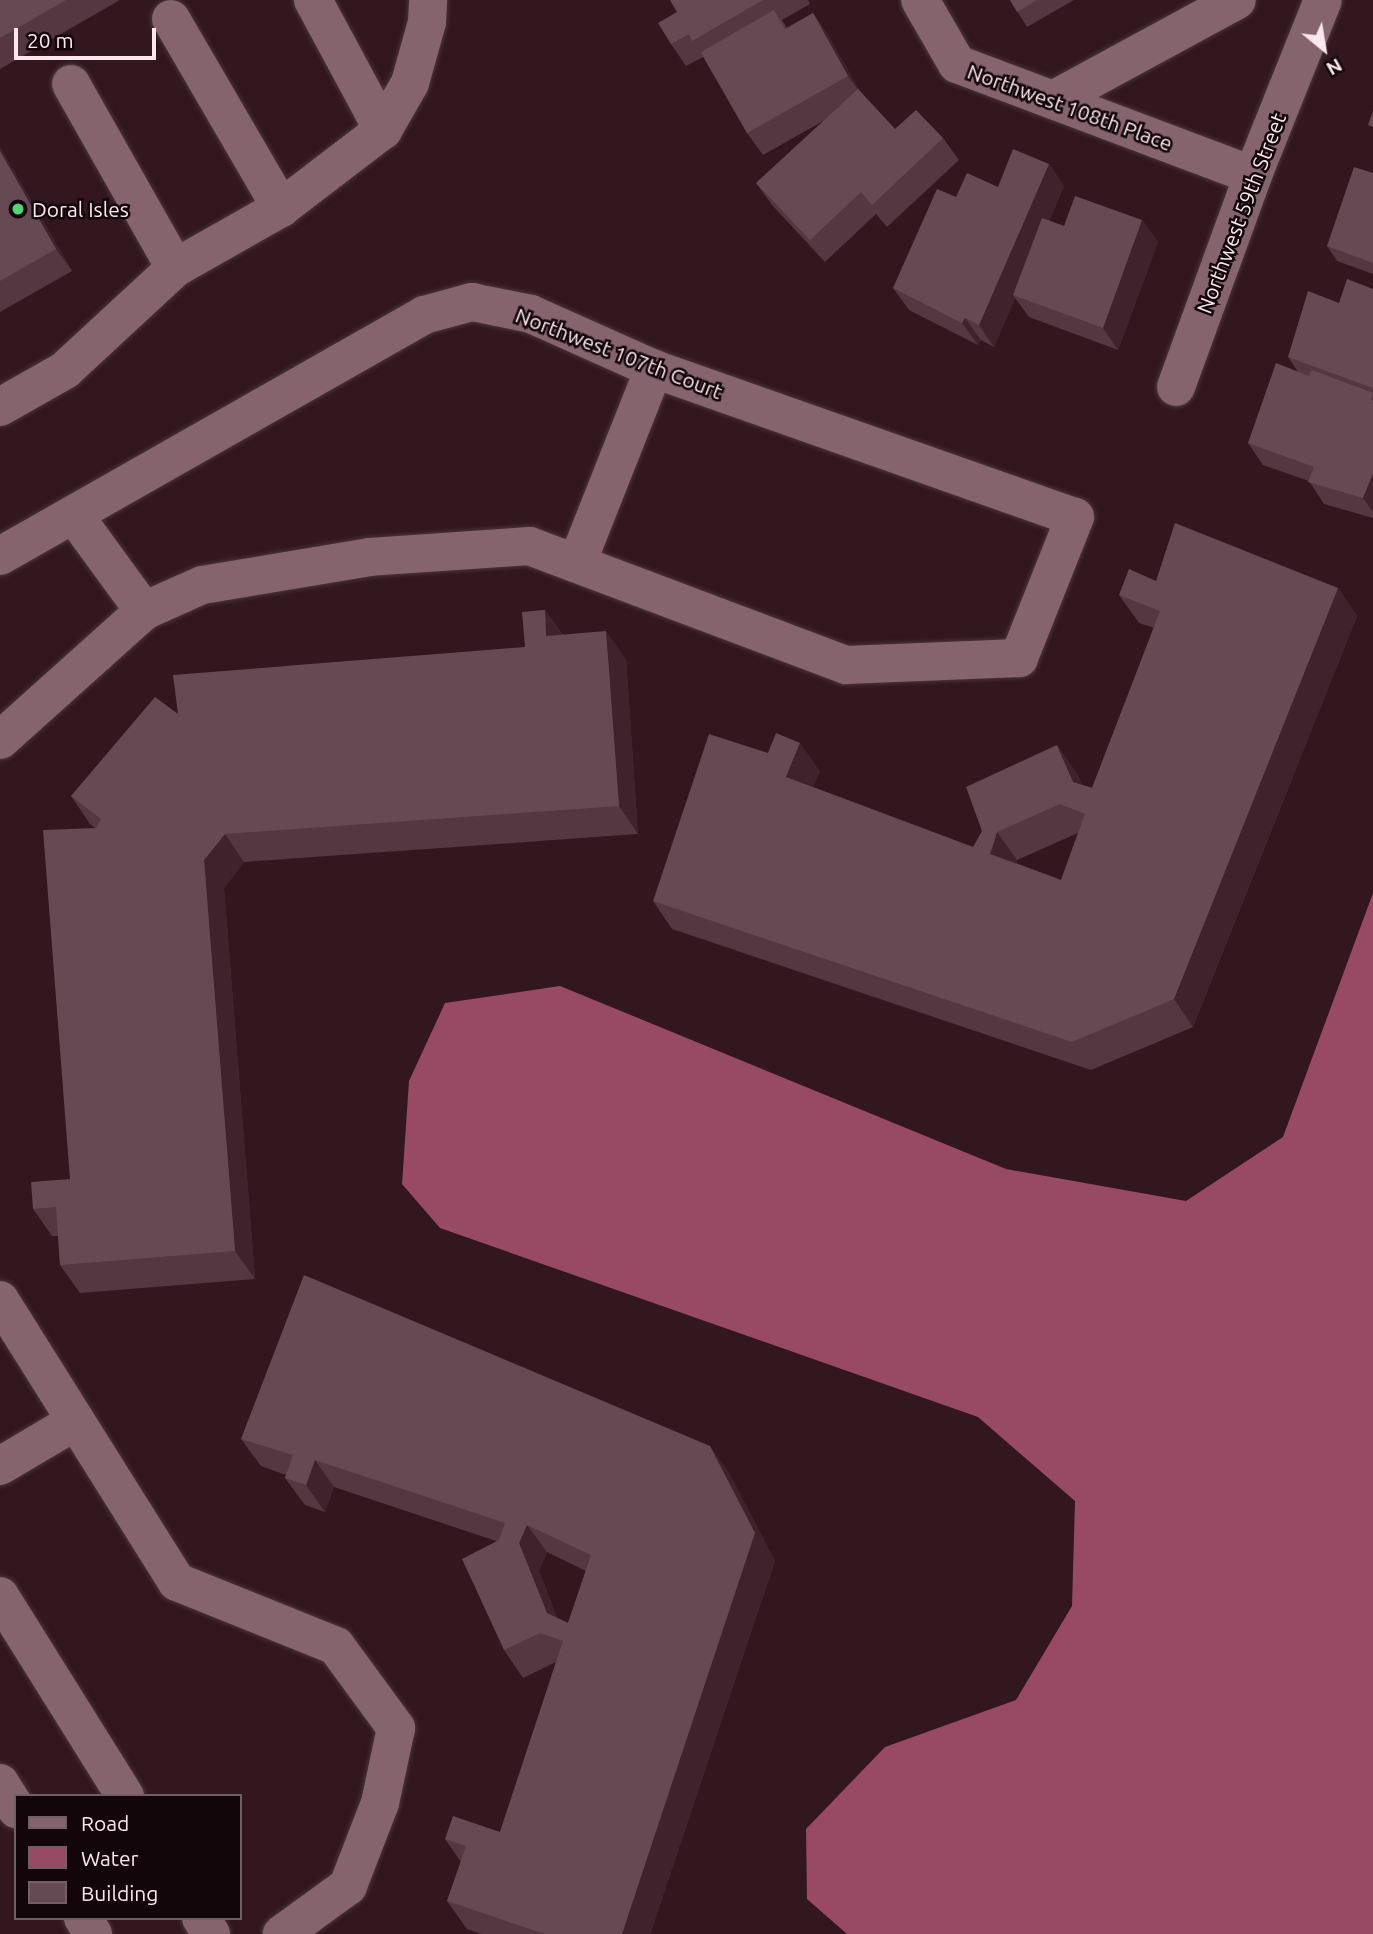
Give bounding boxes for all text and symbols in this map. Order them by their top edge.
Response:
scale bar [18,14,159,58]
north arrow [1289,14,1359,84]
text: 20 m [27,28,74,52]
text: N [1323,54,1346,80]
street label: Northwest 108th Place [964,58,1176,156]
street label: Northwest 59th Street [1191,109,1291,317]
place label: Doral Isles [32,196,129,222]
marker: Doral Isles [10,201,26,217]
street label: Northwest 107th Court [512,302,726,404]
legend [14,1794,242,1920]
text: Road [81,1811,129,1835]
text: Water [81,1846,139,1870]
text: Building [81,1881,158,1905]

